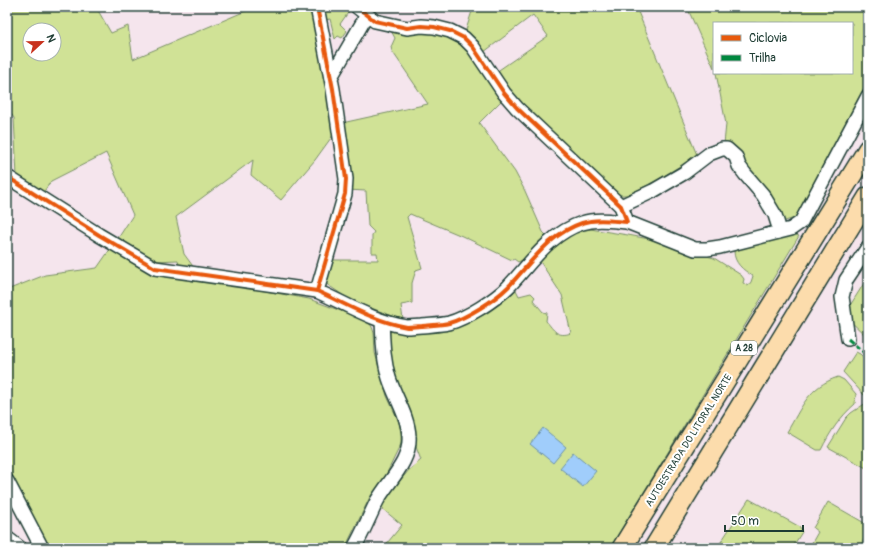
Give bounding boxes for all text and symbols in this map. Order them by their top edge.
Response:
north arrow [22,22,62,62]
legend [713,22,853,74]
text: Ciclovia [749,31,787,46]
text: N [43,33,58,45]
text: Trilha [749,51,776,66]
road number: A 28 [731,341,757,355]
street label: AUTOESTRADA DO LITORAL NORTE [643,372,735,509]
scale bar [725,507,803,533]
text: 50 m [731,514,759,529]

